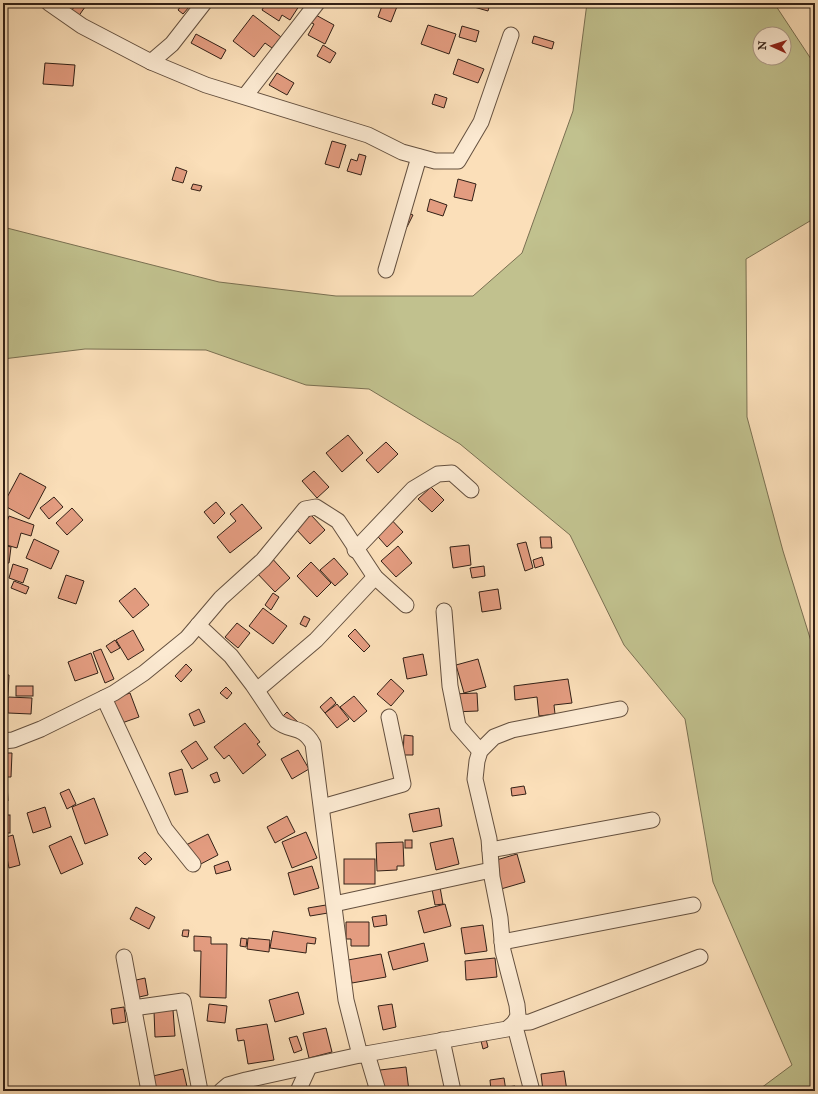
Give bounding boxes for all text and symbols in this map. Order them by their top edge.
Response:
north arrow [752,26,792,66]
text: N [756,40,769,51]

